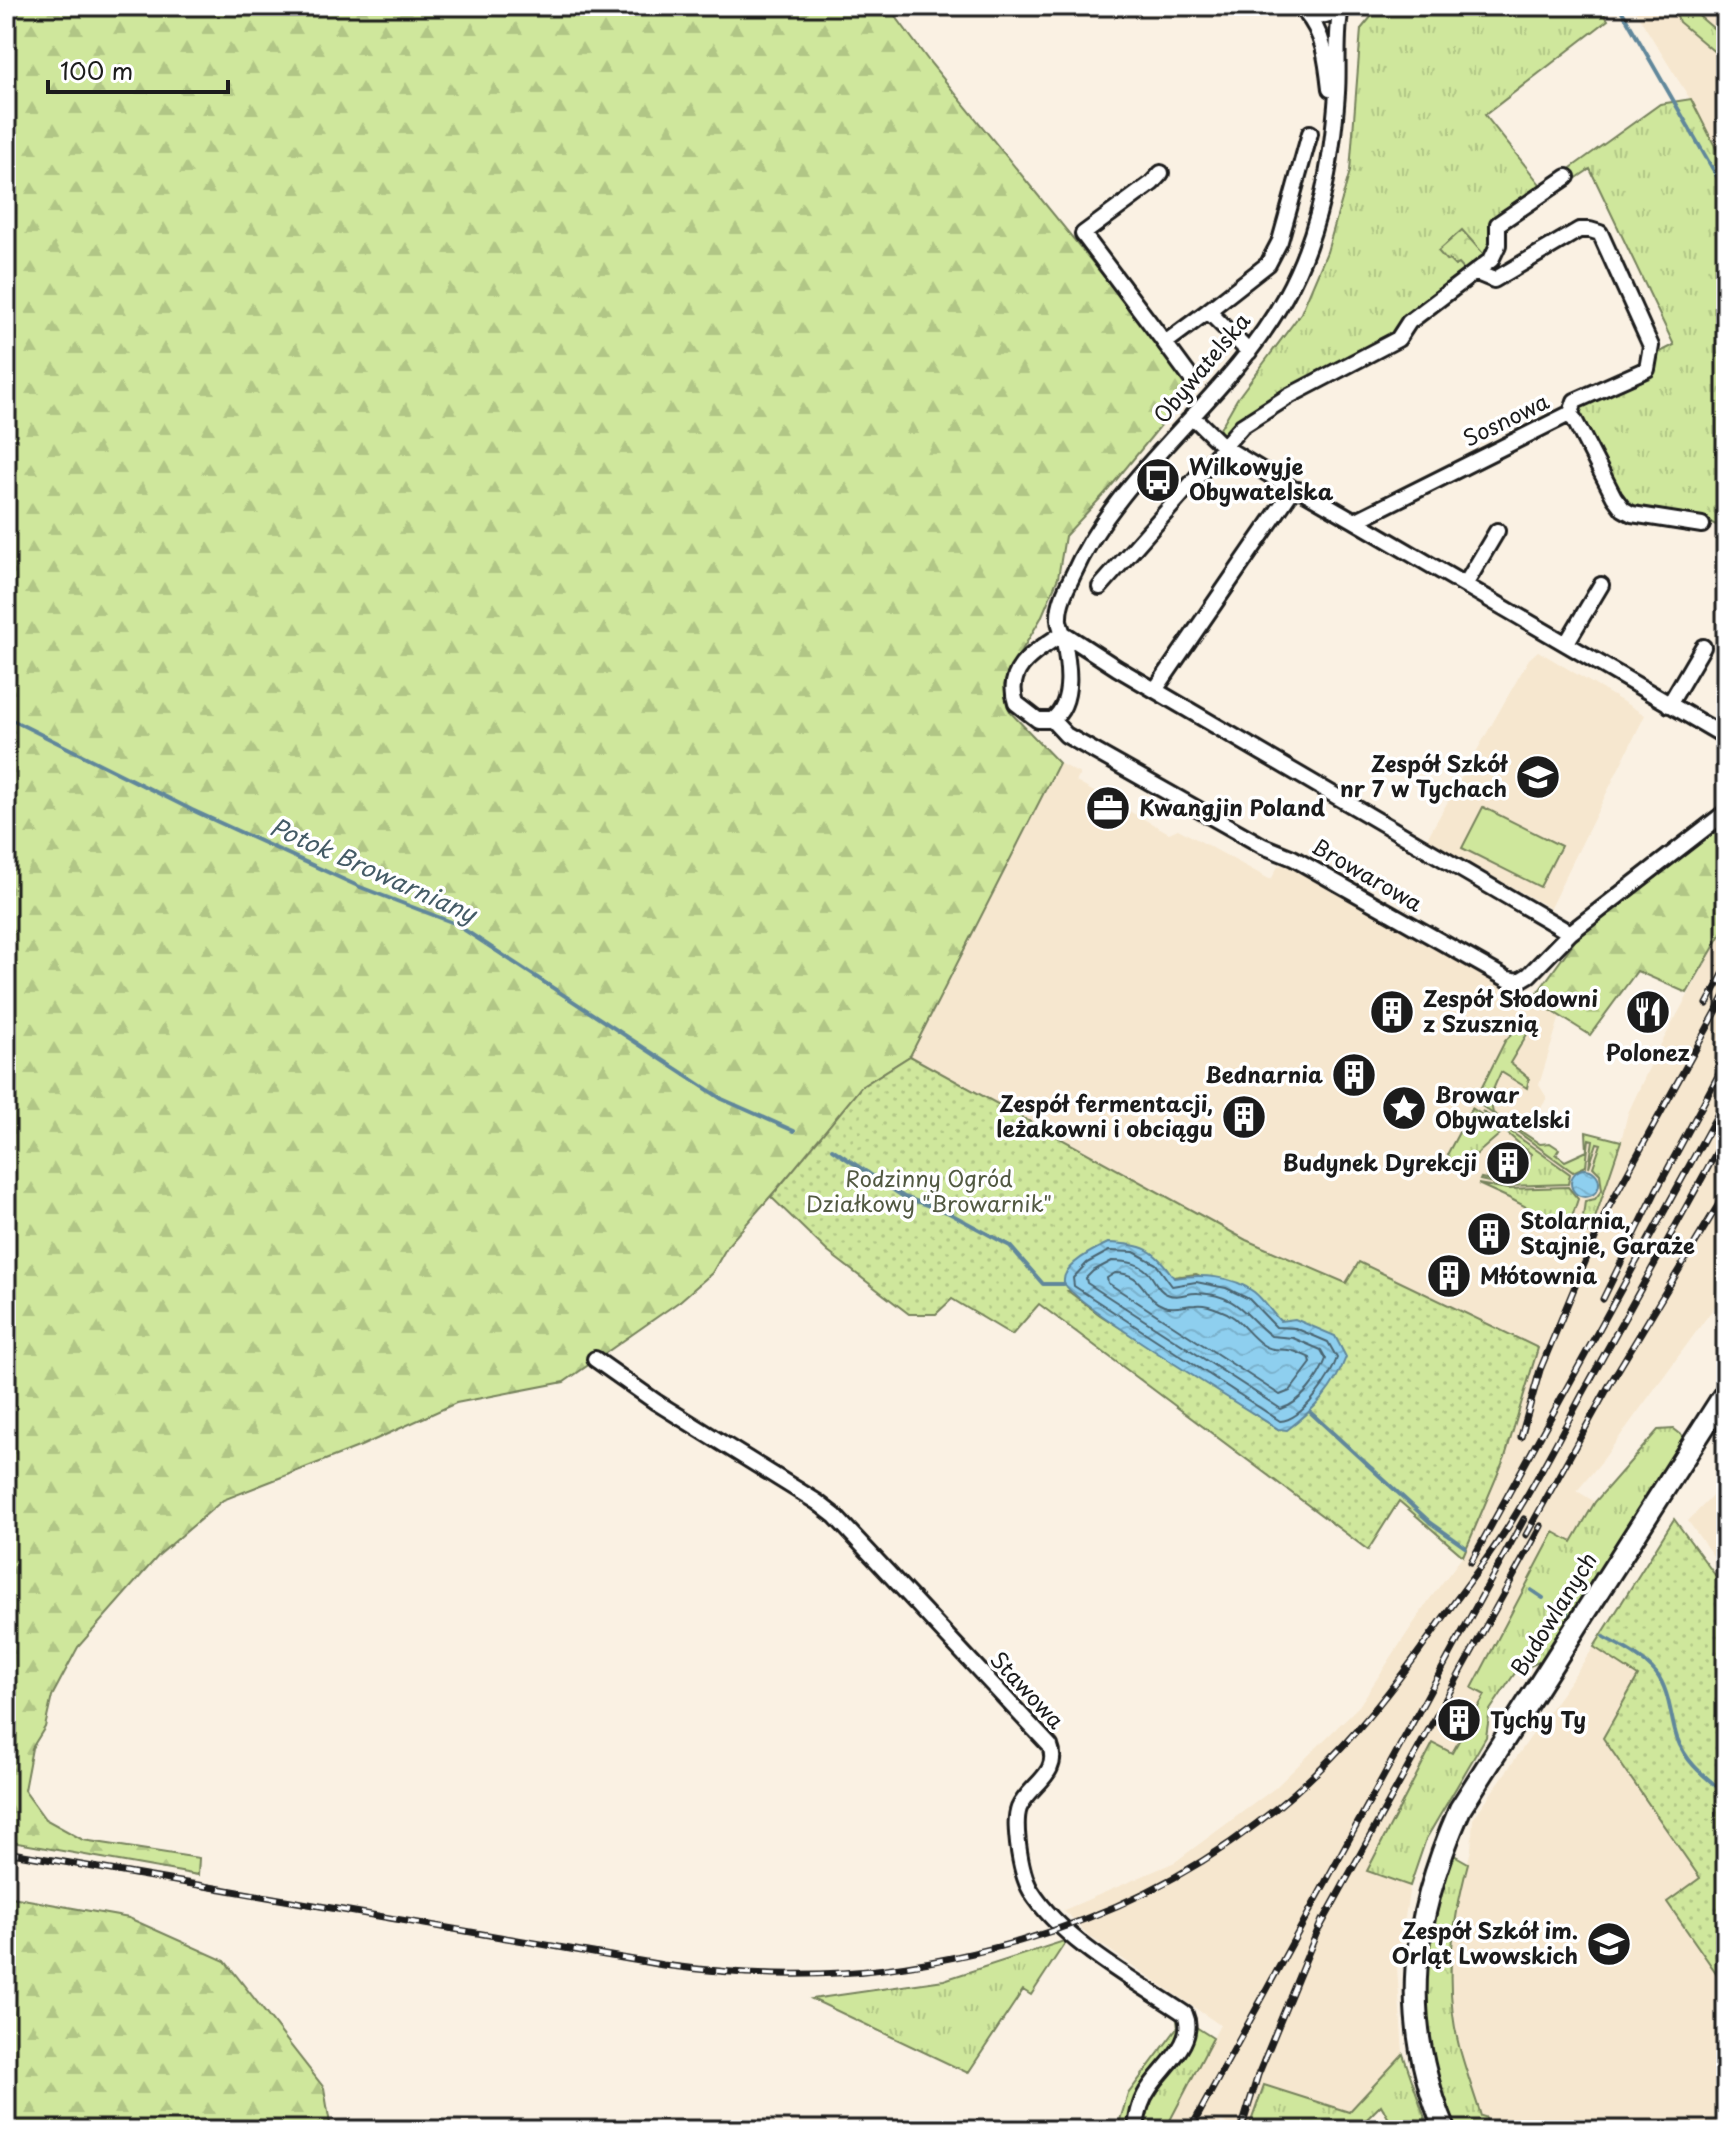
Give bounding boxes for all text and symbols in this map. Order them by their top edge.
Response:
scale bar [48,44,228,94]
text: 100 m [60,52,133,88]
street label: Obywatelska [1145,304,1258,430]
street label: Sosnowa [1457,384,1554,454]
place label: Wilkowyje Obywatelska [1189,449,1334,507]
bus stop icon: Wilkowyje Obywatelska [1134,456,1182,504]
place label: Zespół Szkół nr 7 w Tychach [1340,746,1509,804]
school or university icon: Zespół Szkół nr 7 w Tychach [1514,753,1562,801]
office icon: Kwangjin Poland [1084,784,1132,832]
place label: Kwangjin Poland [1139,790,1325,823]
water label: Potok Browarniany [265,808,485,932]
street label: Browarowa [1306,829,1430,919]
place label: Zespół Słodowni z Szusznią [1423,981,1598,1039]
building icon: Zespół Słodowni z Szusznią [1368,988,1416,1036]
restaurant icon: Polonez [1624,988,1672,1036]
place label: Polonez [1606,1035,1690,1068]
building icon: Bednarnia [1330,1051,1378,1099]
place label: Bednarnia [1205,1057,1323,1090]
place label: Browar Obywatelski [1435,1077,1570,1135]
place icon: Browar Obywatelski [1380,1084,1428,1132]
place label: Zespół fermentacji, leżakowni i obciągu [996,1086,1213,1144]
building icon: Zespół fermentacji, leżakowni i obciągu [1220,1093,1268,1141]
building icon: Budynek Dyrekcji [1484,1139,1532,1187]
place label: Budynek Dyrekcji [1283,1145,1477,1178]
park label: Rodzinny Ogród Działkowy "Browarnik" [806,1161,1052,1219]
place label: Stolarnia, Stajnie, Garaże [1520,1203,1695,1261]
building icon: Stolarnia, Stajnie, Garaże [1465,1210,1513,1258]
building icon: Młótownia [1425,1252,1473,1300]
place label: Młótownia [1480,1258,1597,1291]
street label: Budowlanych [1502,1545,1604,1681]
street label: Stawowa [983,1643,1073,1735]
building icon: Tychy Ty [1435,1696,1483,1744]
place label: Tychy Ty [1490,1702,1586,1735]
place label: Zespół Szkół im. Orląt Lwowskich [1392,1913,1578,1971]
school or university icon: Zespół Szkół im. Orląt Lwowskich [1585,1920,1633,1968]

